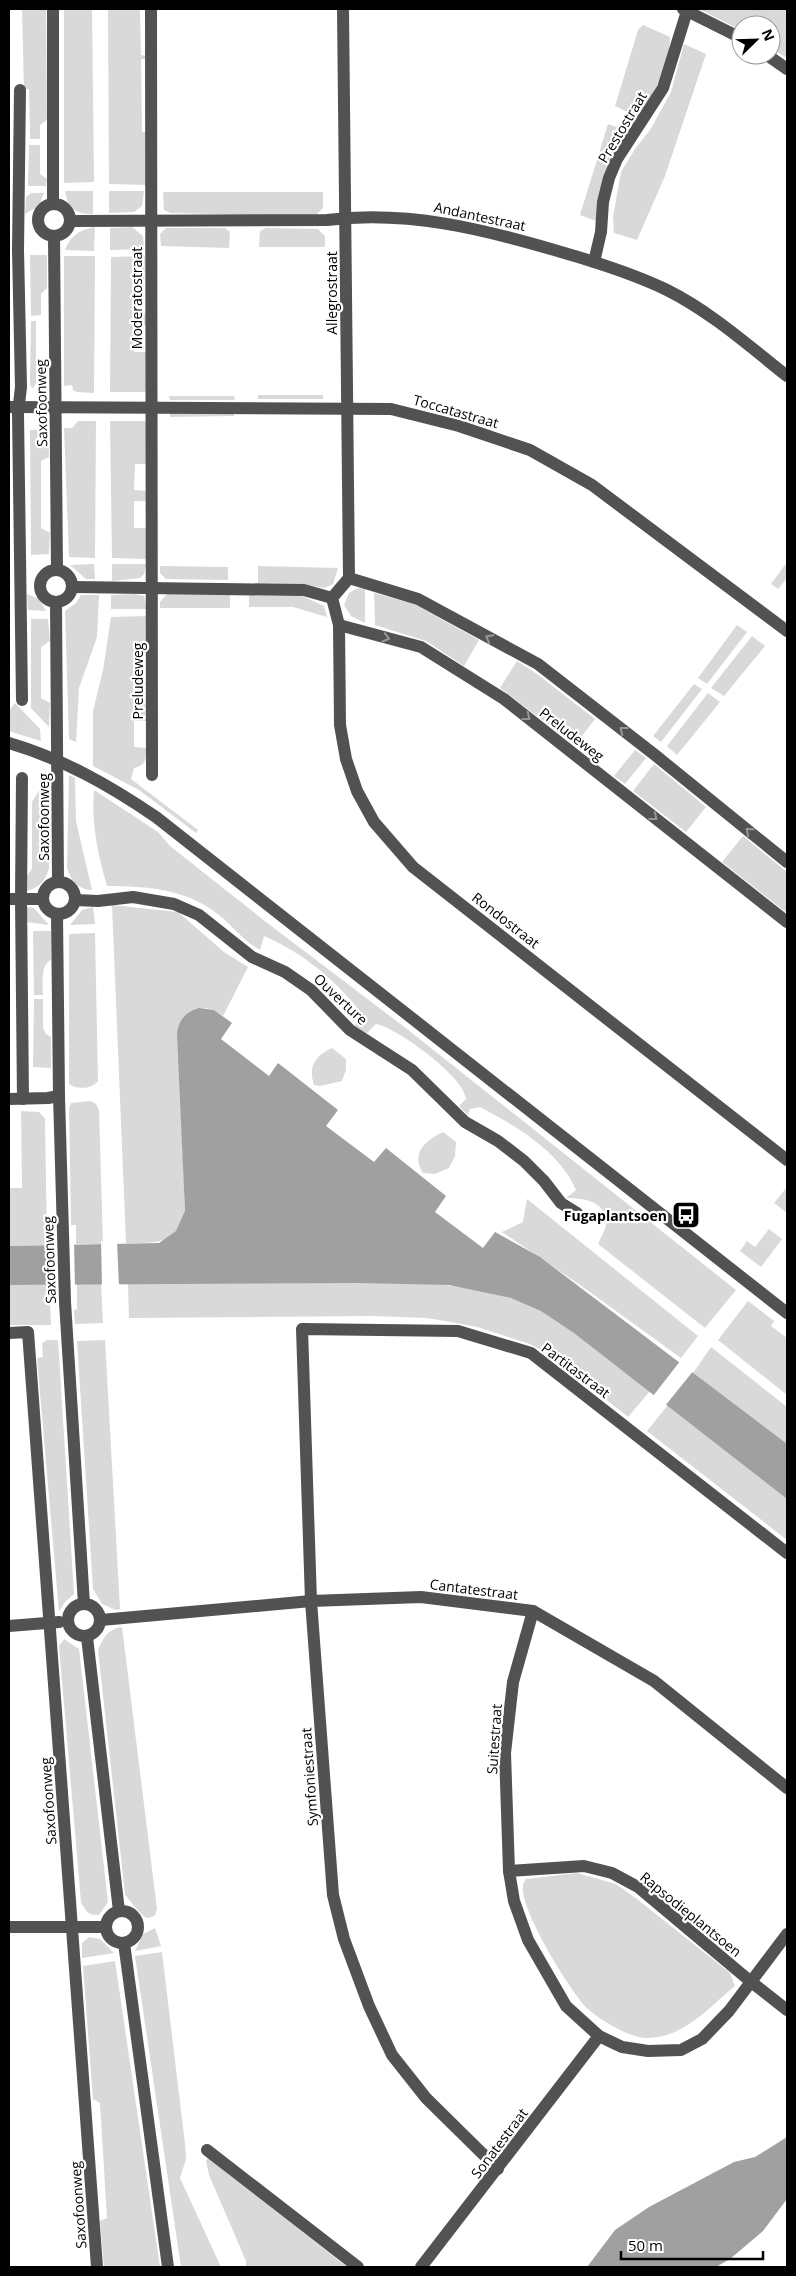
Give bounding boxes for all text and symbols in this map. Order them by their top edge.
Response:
north arrow [731,15,781,65]
text: N [757,26,779,44]
street label: Prestostraat [593,88,651,166]
street label: Andantestraat [432,197,528,235]
street label: Moderatostraat [127,247,146,349]
street label: Allegrostraat [322,251,341,335]
street label: Saxofoonweg [31,359,51,447]
street label: Toccatastraat [411,390,501,432]
one-way arrow [382,632,390,642]
one-way arrow [486,634,495,644]
street label: Preludeweg [128,642,147,719]
street label: Preludeweg [536,703,608,765]
one-way arrow [521,711,530,720]
one-way arrow [620,727,629,735]
street label: Saxofoonweg [34,773,53,861]
one-way arrow [648,812,657,820]
one-way arrow [746,828,755,837]
street label: Rondostraat [468,888,544,952]
street label: Ouverture [310,969,372,1029]
bus stop icon: Fugaplantsoen [671,1200,701,1230]
place label: Fugaplantsoen [564,1206,667,1225]
street label: Saxofoonweg [38,1215,60,1304]
street label: Partitastraat [538,1338,614,1402]
street label: Cantatestraat [429,1574,519,1604]
street label: Suitestraat [482,1703,506,1775]
street label: Symfoniestraat [296,1727,322,1827]
street label: Saxofoonweg [35,1756,61,1845]
street label: Rapsodieplantsoen [636,1867,746,1961]
street label: Sonatestraat [466,2104,532,2182]
street label: Saxofoonweg [65,2160,91,2249]
scale bar [621,2228,764,2260]
text: 50 m [628,2235,663,2255]

